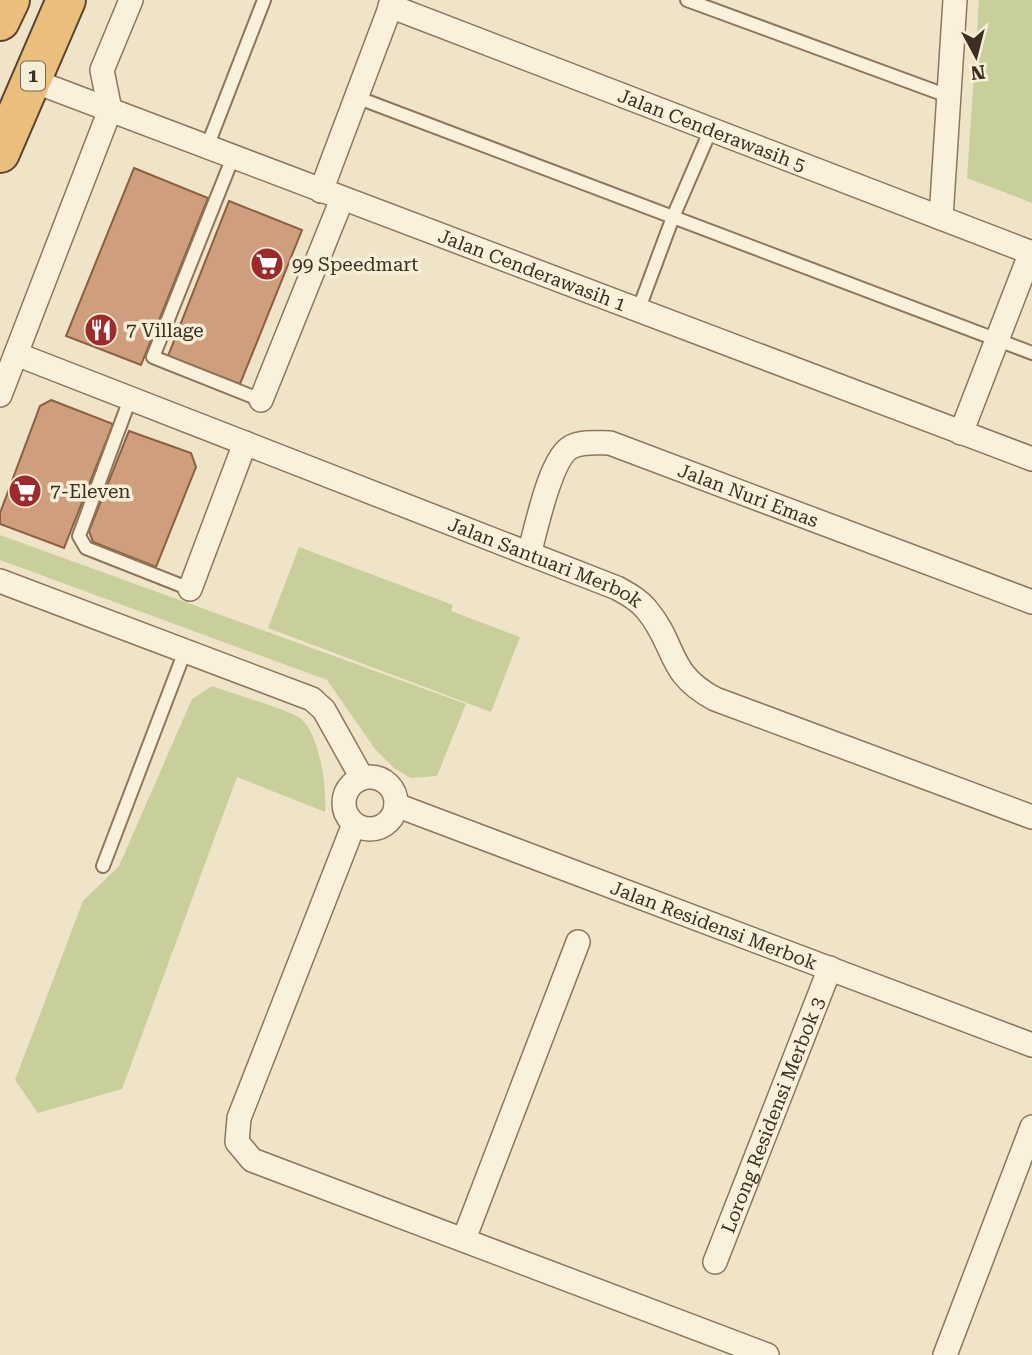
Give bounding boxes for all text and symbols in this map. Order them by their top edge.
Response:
north arrow [941,21,1011,91]
text: N [969,60,987,85]
road number: 1 [21,62,45,90]
street label: Jalan Cenderawasih 5 [615,84,809,177]
street label: Jalan Cenderawasih 1 [435,224,629,316]
supermarket icon: 99 Speedmart [248,245,286,283]
place label: 99 Speedmart [292,253,418,276]
restaurant icon: 7 Village [82,311,120,349]
place label: 7 Village [126,319,204,342]
street label: Jalan Nuri Emas [675,459,821,532]
supermarket icon: 7-Eleven [6,472,44,510]
place label: 7-Eleven [50,480,131,503]
street label: Jalan Santuari Merbok [445,512,647,613]
street label: Jalan Residensi Merbok [607,876,821,975]
street label: Lorong Residensi Merbok 3 [716,994,830,1236]

